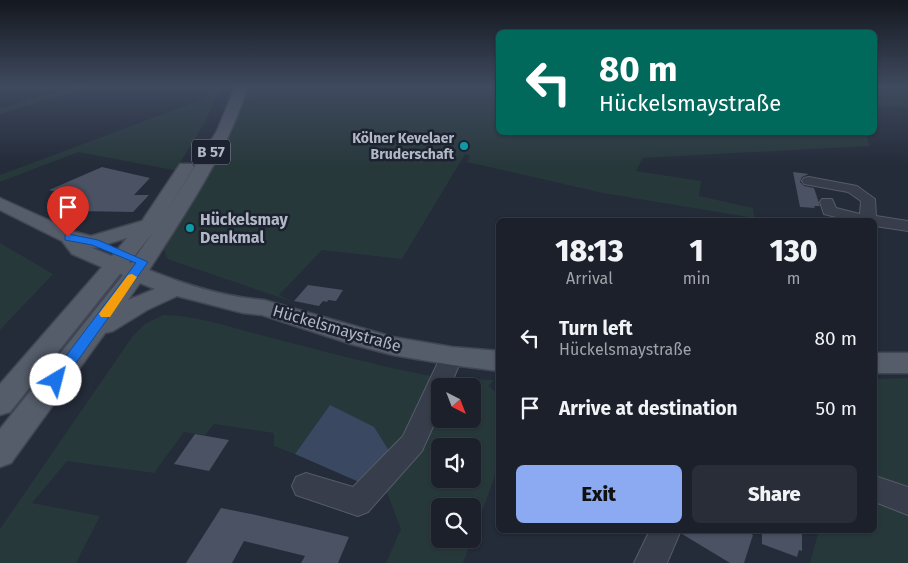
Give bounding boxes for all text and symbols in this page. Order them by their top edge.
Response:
text: 80 m [599,48,678,90]
icon: left [516,50,581,115]
text: Hückelsmaystraße [599,90,781,117]
place label: Kölner Kevelaer Bruderschaft [352,130,455,163]
road number: B 57 [192,140,230,164]
marker: Kölner Kevelaer Bruderschaft [458,140,470,152]
pin [47,186,89,237]
icon: arrive [54,193,82,221]
place label: Hückelsmay Denkmal [200,210,288,247]
marker: Hückelsmay Denkmal [184,222,196,234]
text: 18:13 [555,233,623,269]
text: 1 [690,233,704,269]
text: 130 [770,233,818,269]
text: Arrival [566,269,613,288]
text: min [683,269,710,288]
text: m [787,269,801,288]
street label: Hückelsmaystraße [271,301,403,356]
text: Turn left [559,317,633,340]
icon: left [516,324,544,352]
text: 80 m [815,327,857,350]
text: Hückelsmaystraße [559,340,691,359]
position arrow [29,353,81,405]
north arrow [431,378,481,428]
map controls [431,378,481,548]
icon: arrive [516,394,544,422]
text: Arrive at destination [559,397,738,420]
text: 50 m [816,397,857,420]
button: sound [431,438,481,488]
button: Exit [516,465,682,523]
button: Share [692,465,857,523]
button: search [431,498,481,548]

